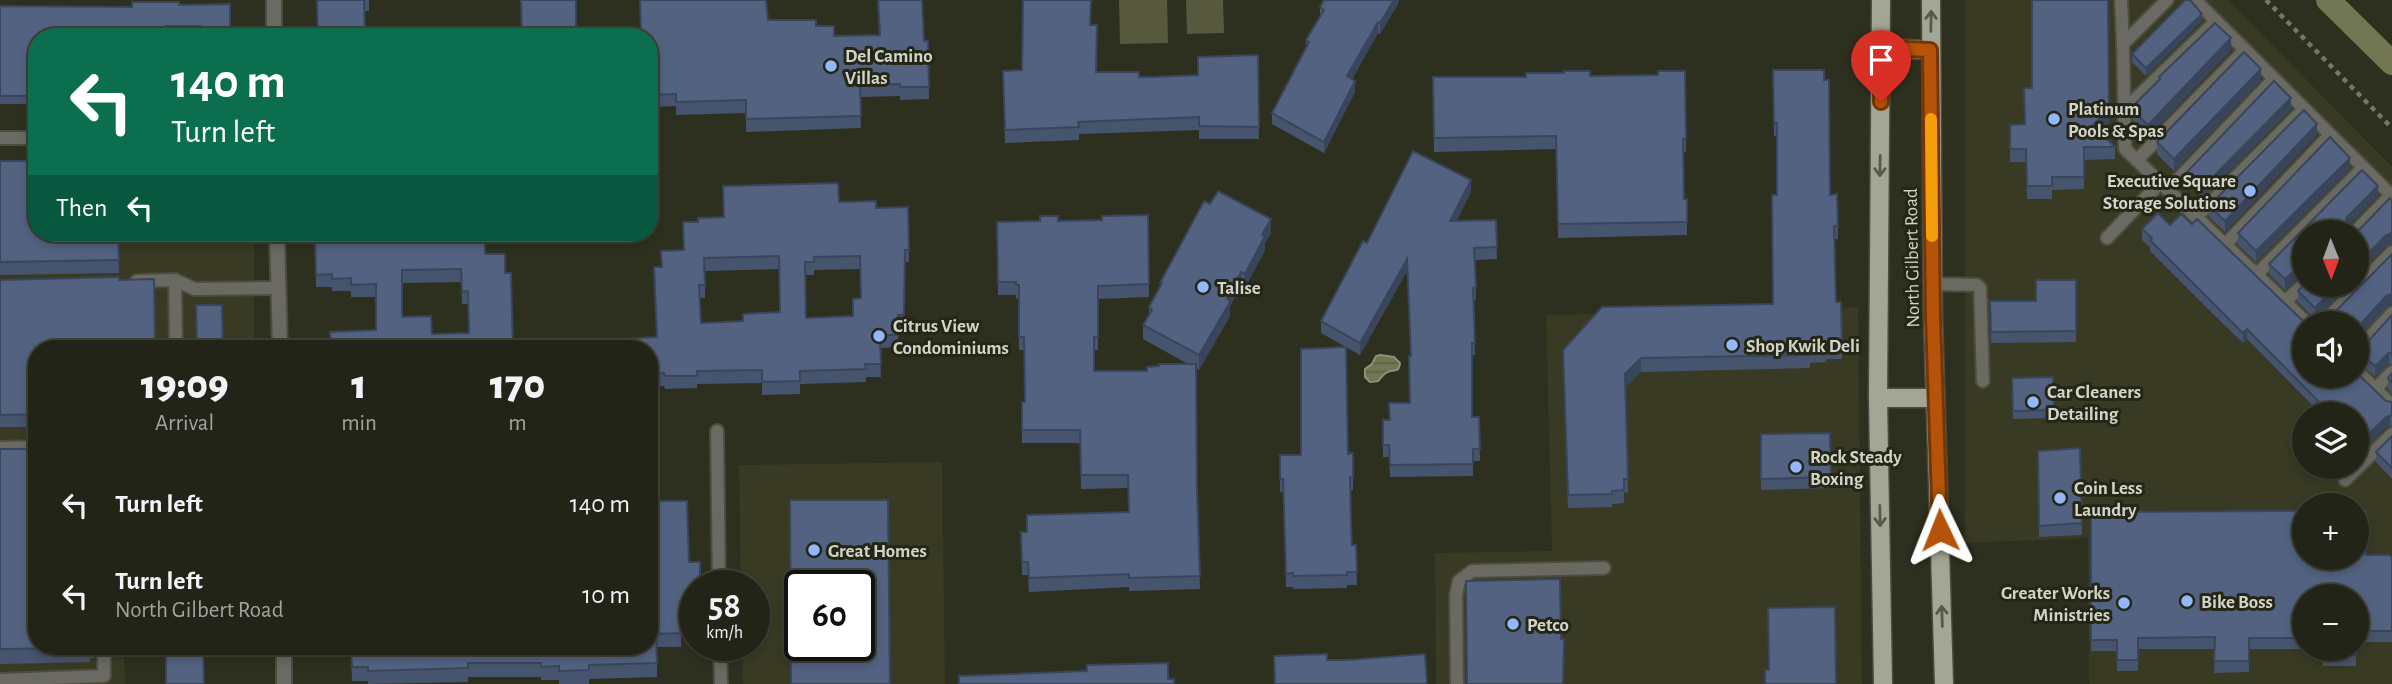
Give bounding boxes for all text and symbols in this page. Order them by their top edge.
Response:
one-way arrow [1924,10,1938,33]
pin [1851,30,1911,102]
icon: arrive [1862,41,1900,79]
place label: Del Camino Villas [845,47,933,88]
icon: left [56,56,147,147]
text: 140 m [171,58,286,107]
marker: Del Camino Villas [823,58,839,74]
place label: Platinum Pools & Spas [2068,100,2164,141]
marker: Platinum Pools & Spas [2046,111,2062,127]
text: Turn left [171,116,275,148]
one-way arrow [1873,154,1887,177]
place label: Executive Square Storage Solutions [2103,172,2236,213]
marker: Executive Square Storage Solutions [2242,183,2258,199]
street label: North Gilbert Road [1902,188,1923,328]
icon: left [121,189,159,227]
text: Then [56,195,107,221]
north arrow [2292,220,2370,298]
map controls [2292,220,2369,661]
marker: Talise [1195,279,1211,295]
place label: Talise [1217,279,1261,298]
button: sound [2292,311,2369,388]
place label: Citrus View Condominiums [893,317,1009,358]
marker: Citrus View Condominiums [871,328,887,344]
marker: Shop Kwik Deli [1724,337,1740,353]
place label: Shop Kwik Deli [1746,337,1860,356]
text: 19:09 [141,364,229,406]
text: 1 [351,364,367,406]
text: 170 [490,364,545,406]
place label: Car Cleaners Detailing [2047,383,2141,424]
marker: Car Cleaners Detailing [2025,394,2041,410]
button: layers [2292,402,2369,479]
text: Arrival [155,412,214,435]
text: min [341,412,377,435]
text: m [508,412,527,435]
place label: Rock Steady Boxing [1810,448,1902,489]
marker: Rock Steady Boxing [1788,459,1804,475]
place label: Coin Less Laundry [2074,479,2142,520]
icon: left [56,486,94,524]
marker: Coin Less Laundry [2052,490,2068,506]
text: Turn left [115,491,203,517]
text: 140 m [570,491,630,517]
position arrow [1903,493,1977,567]
button: + [2292,493,2369,570]
one-way arrow [1873,504,1887,527]
marker: Great Homes [806,542,822,558]
place label: Great Homes [828,542,927,561]
text: Turn left [115,568,203,594]
speed limit sign: 60 [784,570,875,661]
icon: left [56,577,94,615]
text: 10 m [582,582,630,608]
place label: Greater Works Ministries [2001,584,2110,625]
button: − [2292,584,2369,661]
text: 58 [708,589,741,624]
marker: Bike Boss [2179,593,2195,609]
place label: Bike Boss [2201,593,2273,612]
marker: Greater Works Ministries [2116,595,2132,611]
text: North Gilbert Road [115,599,284,622]
one-way arrow [1935,605,1948,628]
marker: Petco [1505,616,1521,632]
place label: Petco [1527,616,1569,635]
text: km/h [706,624,743,642]

